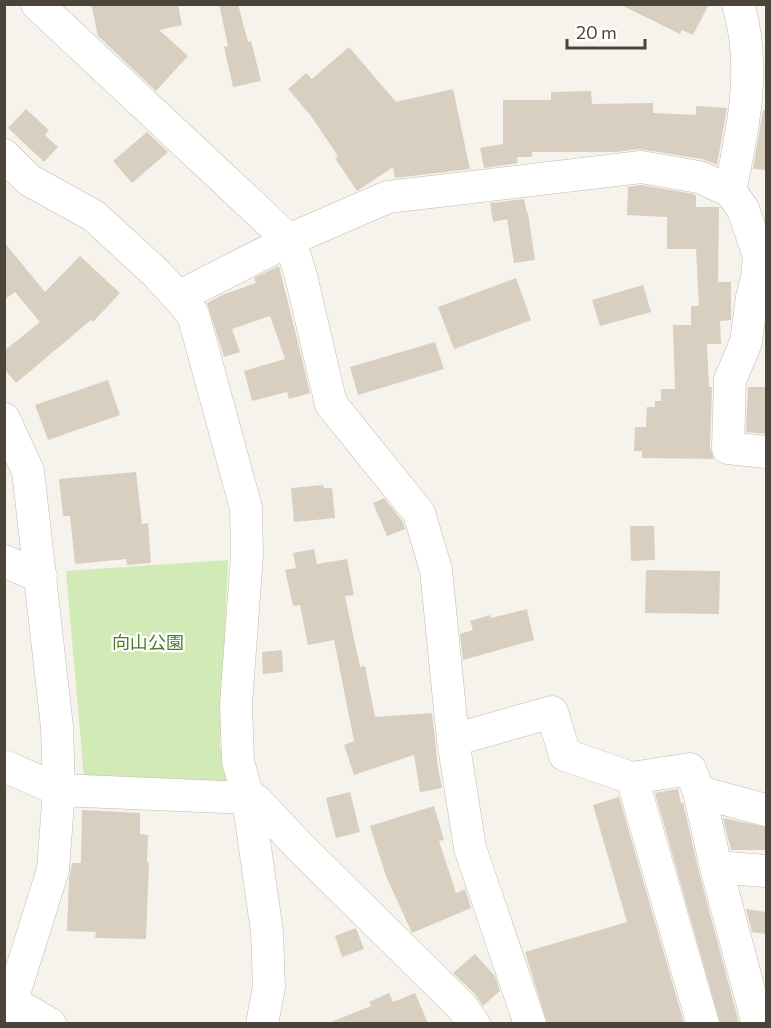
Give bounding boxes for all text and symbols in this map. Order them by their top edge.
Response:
scale bar [567,12,645,50]
text: 20 m [576,21,617,43]
park label: 向山公園 [112,631,184,653]

